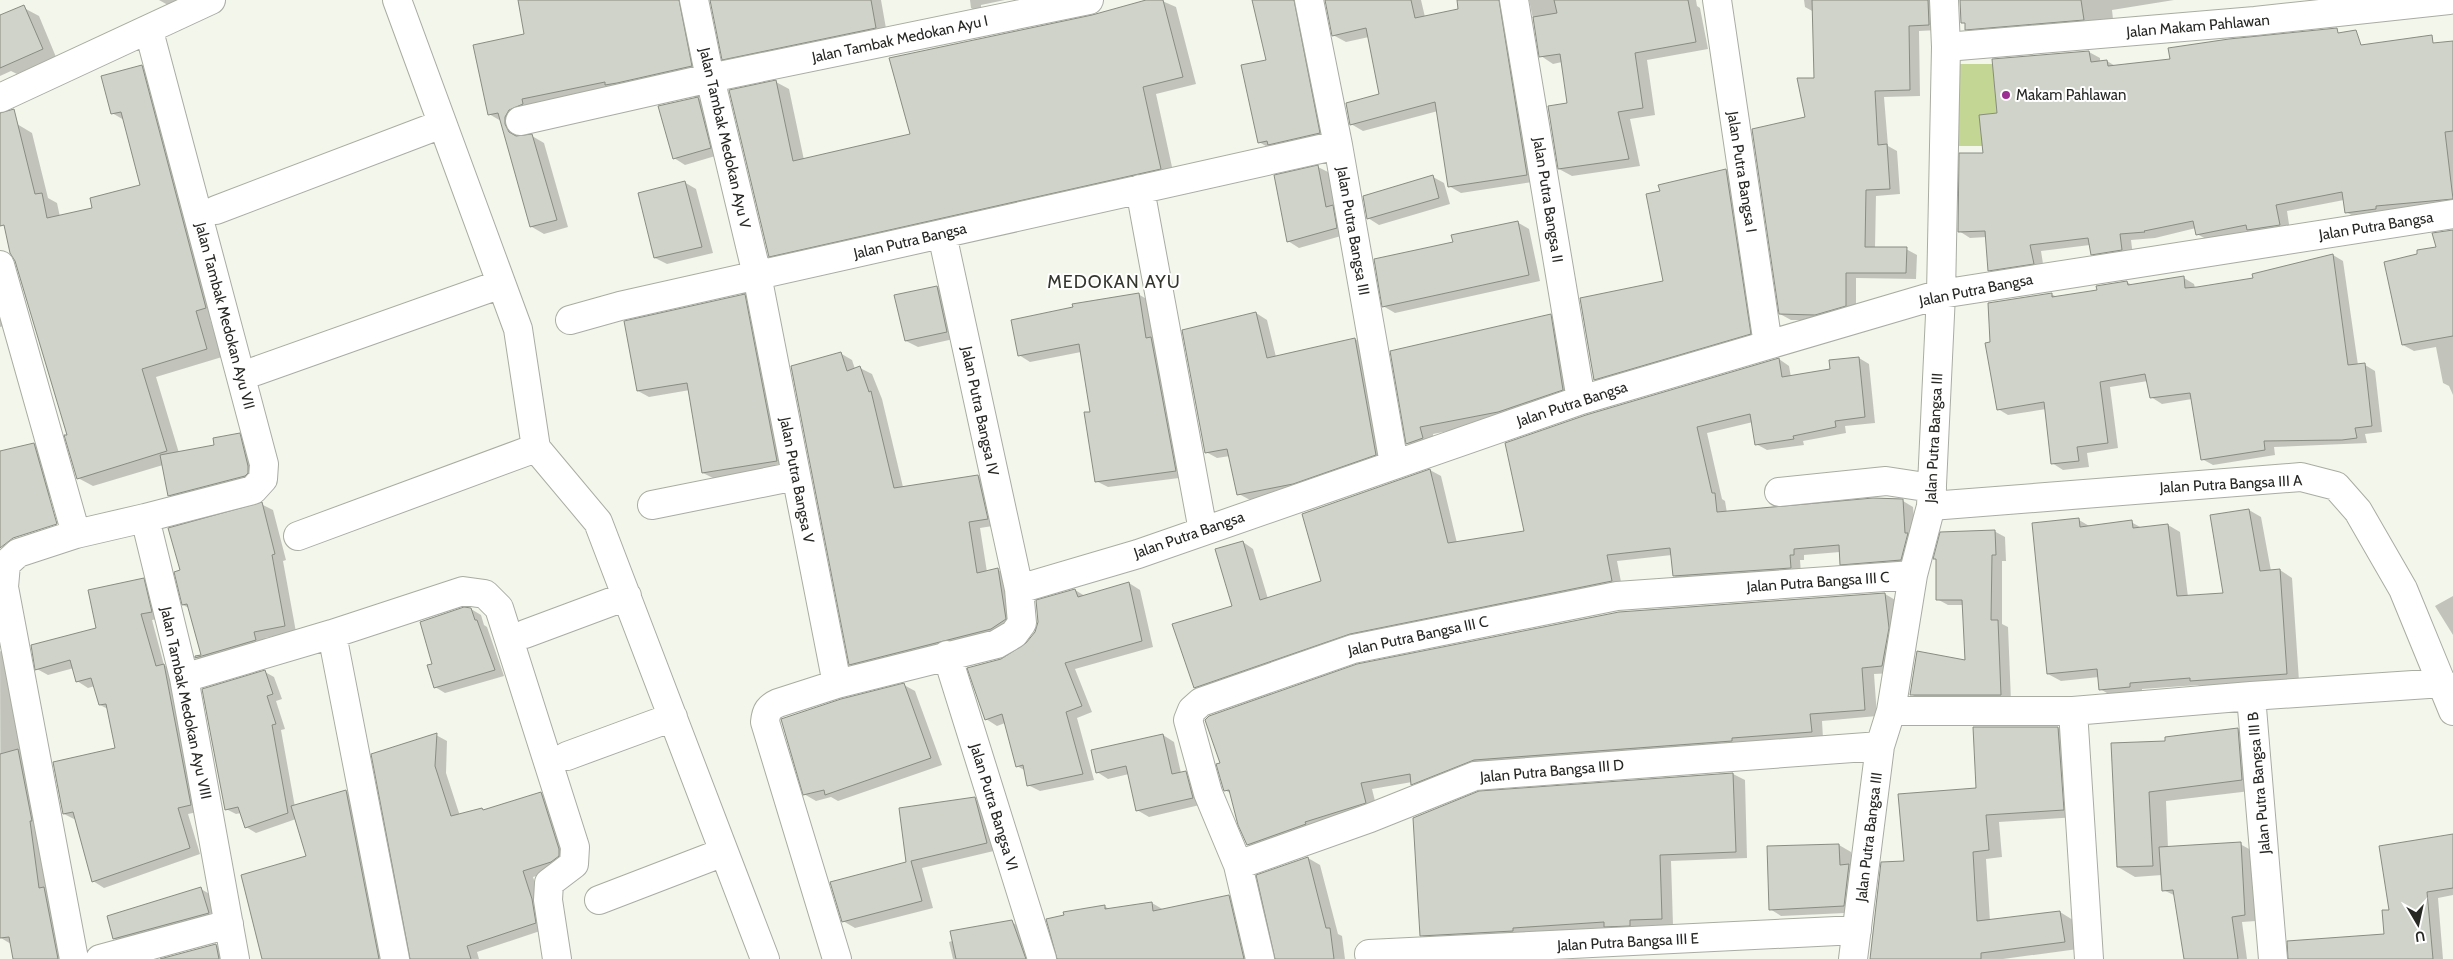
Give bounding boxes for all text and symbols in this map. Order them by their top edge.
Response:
street label: Jalan Makam Pahlawan [2125,11,2270,41]
street label: Jalan Tambak Medokan Ayu I [809,12,990,67]
street label: Jalan Tambak Medokan Ayu V [695,45,755,231]
place label: Makam Pahlawan [2016,86,2126,104]
marker: Makam Pahlawan [2000,89,2012,101]
street label: Jalan Putra Bangsa I [1723,109,1760,234]
street label: Jalan Putra Bangsa II [1529,135,1567,264]
street label: Jalan Putra Bangsa III [1333,164,1373,297]
street label: Jalan Putra Bangsa [2317,208,2435,244]
street label: Jalan Putra Bangsa [851,219,969,263]
street label: Jalan Tambak Medokan Ayu VII [191,220,259,411]
street label: Jalan Putra Bangsa [1917,270,2035,310]
district label: MEDOKAN AYU [1047,271,1181,293]
street label: Jalan Putra Bangsa IV [957,344,1003,478]
street label: Jalan Putra Bangsa III [1922,372,1946,505]
street label: Jalan Putra Bangsa [1513,377,1630,431]
street label: Jalan Putra Bangsa V [776,415,818,545]
street label: Jalan Putra Bangsa III A [2158,471,2304,497]
street label: Jalan Putra Bangsa [1131,507,1247,563]
street label: Jalan Putra Bangsa III C [1745,568,1890,596]
street label: Jalan Tambak Medokan Ayu VIII [157,604,215,801]
street label: Jalan Putra Bangsa III C [1345,612,1490,660]
street label: Jalan Putra Bangsa III B [2244,711,2274,856]
street label: Jalan Putra Bangsa VI [966,740,1022,873]
street label: Jalan Putra Bangsa III D [1478,756,1625,786]
street label: Jalan Putra Bangsa III [1852,771,1886,904]
north arrow [2393,899,2443,949]
text: U [2414,927,2426,947]
street label: Jalan Putra Bangsa III E [1556,929,1699,955]

